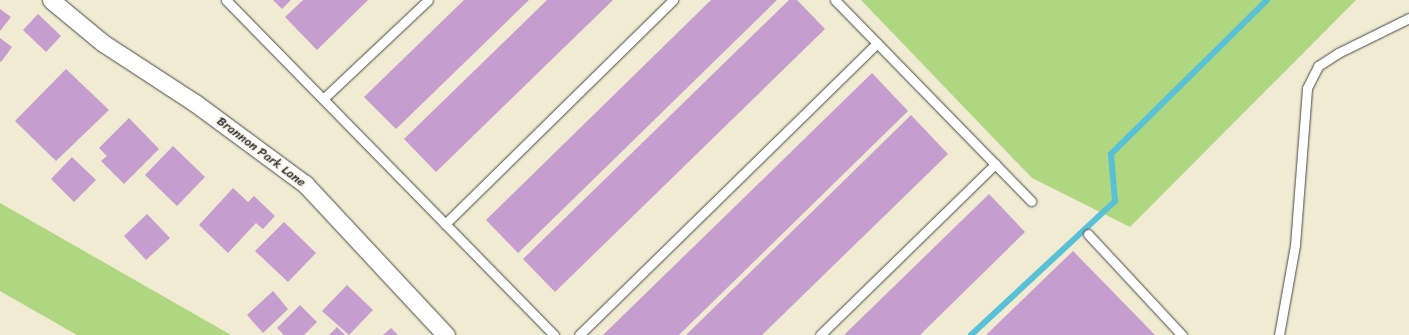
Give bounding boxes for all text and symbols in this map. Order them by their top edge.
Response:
street label: Brannon Park Lane [213,113,309,191]

